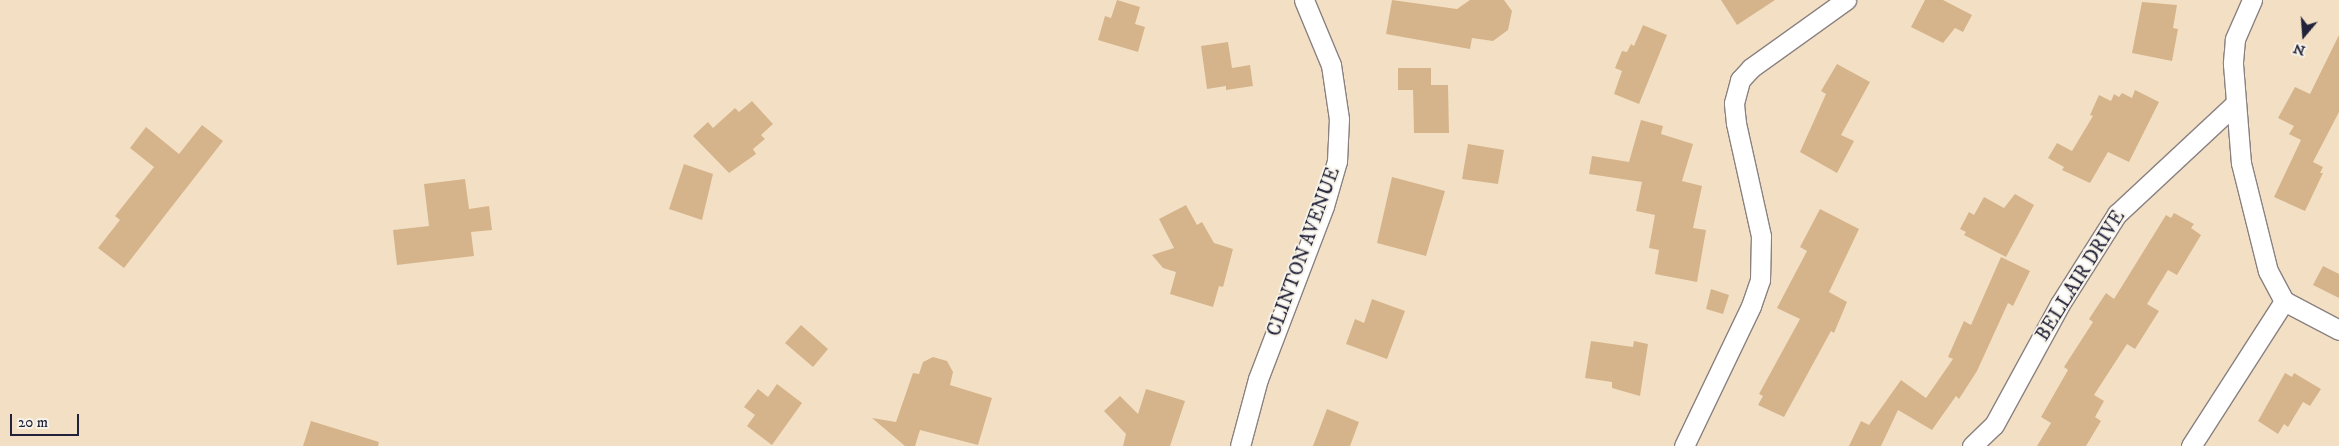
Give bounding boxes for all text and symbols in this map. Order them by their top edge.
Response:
north arrow [2279,10,2329,60]
text: N [2291,39,2308,60]
street label: CLINTON AVENUE [1263,165,1345,339]
street label: BELLAIR DRIVE [2032,206,2130,346]
scale bar [12,404,81,436]
text: 20 m [18,413,48,432]

